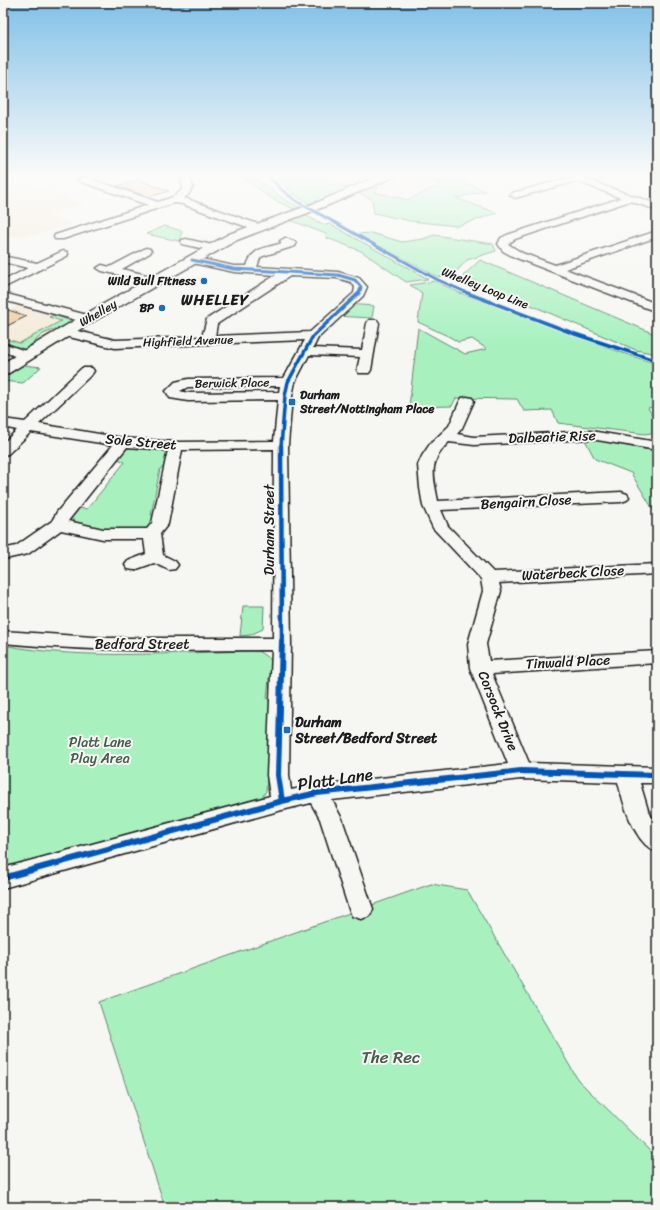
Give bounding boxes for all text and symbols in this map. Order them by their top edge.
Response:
street label: Whelley Loop Line [438,261,532,316]
place label: Wild Bull Fitness [108,270,196,292]
marker: Wild Bull Fitness [199,276,209,286]
district label: WHELLEY [181,287,250,313]
street label: Whelley [75,293,122,333]
place label: BP [139,297,155,319]
marker: BP [157,303,167,313]
street label: Highfield Avenue [142,328,234,354]
street label: Berwick Place [194,371,270,395]
place label: Durham Street/Nottingham Place [299,384,435,420]
marker: Durham Street/Nottingham Place [287,397,297,407]
street label: Dalbeatie Rise [508,423,596,451]
street label: Sole Street [104,426,178,458]
street label: Durham Street [257,483,282,575]
street label: Bengairn Close [480,487,572,517]
street label: Waterbeck Close [521,558,625,588]
street label: Bedford Street [95,632,189,657]
street label: Tinwald Place [525,647,611,677]
street label: Corsock Drive [471,667,525,755]
place label: Durham Street/Bedford Street [294,710,438,751]
marker: Durham Street/Bedford Street [282,725,292,735]
park label: Platt Lane Play Area [69,730,132,771]
street label: Platt Lane [295,759,375,799]
park label: The Rec [361,1042,421,1072]

